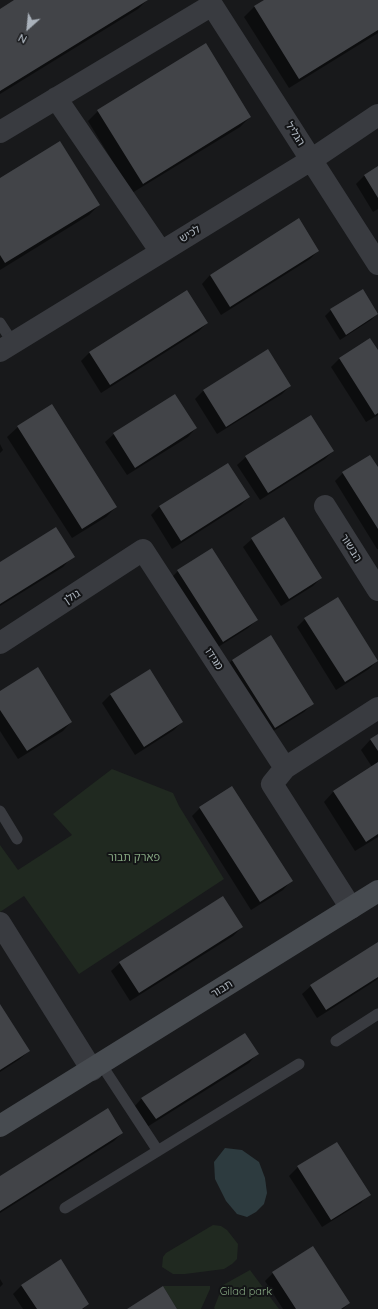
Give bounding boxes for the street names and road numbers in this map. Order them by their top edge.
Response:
street label: הגליל [283,120,307,148]
street label: לכיש [177,222,203,246]
street label: הבשור [337,532,365,564]
street label: גולן [61,587,83,607]
street label: מגידו [202,646,226,672]
street label: תבור [209,977,235,1001]

